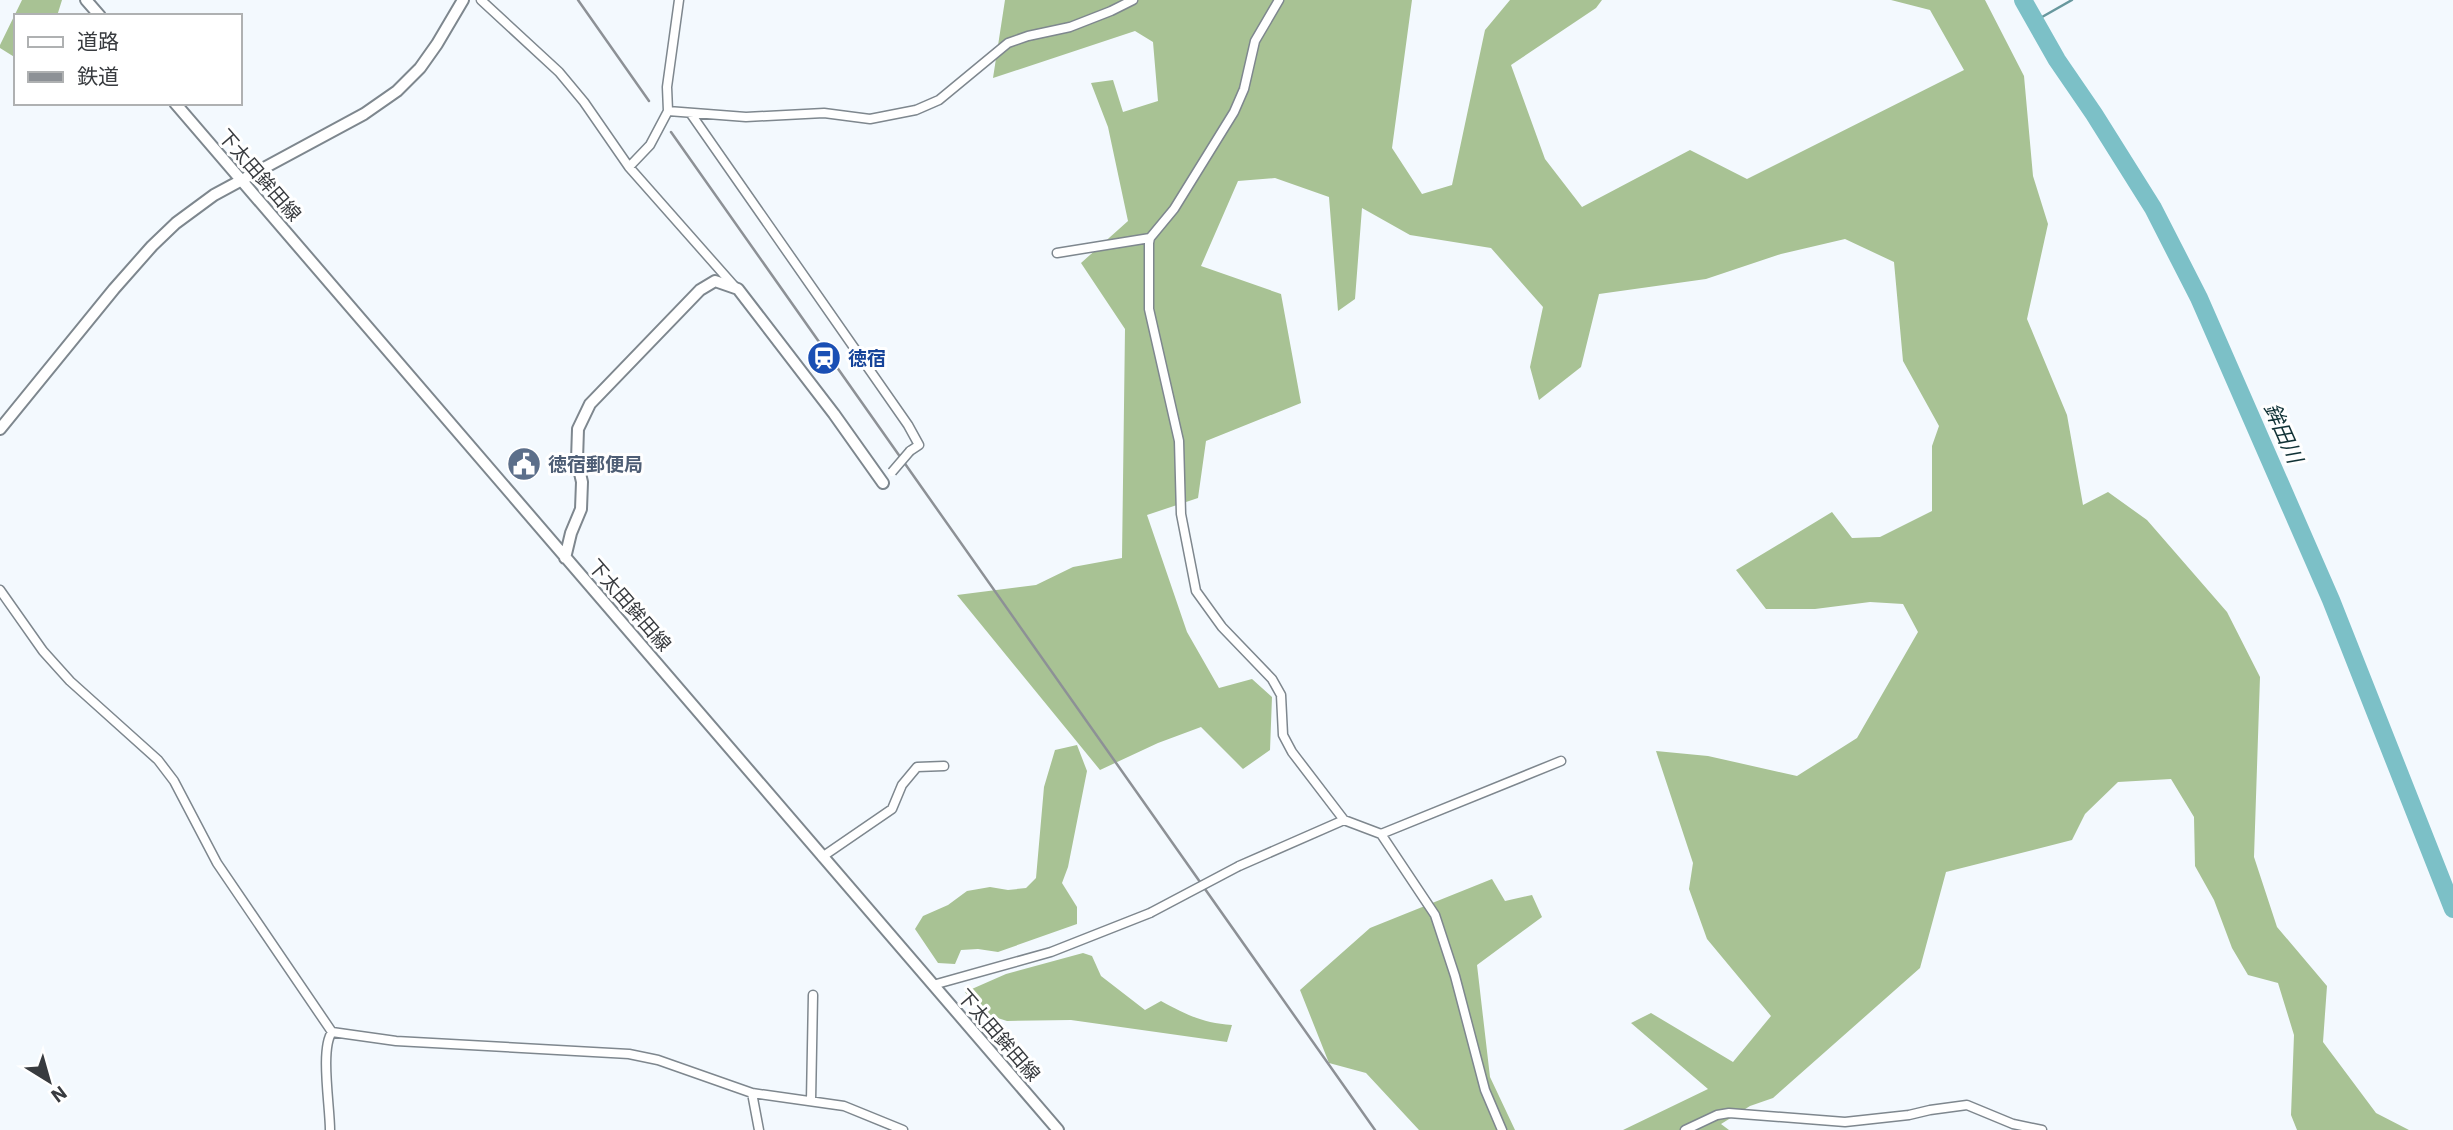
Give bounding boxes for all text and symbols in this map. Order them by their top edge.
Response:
legend [14,14,242,105]
text: 道路 [77,27,119,55]
text: 鉄道 [77,62,119,90]
street label: 下太田鉾田線 [214,124,306,226]
station icon: 徳宿 [805,339,843,377]
place label: 徳宿 [848,346,886,370]
water label: 鉾田川 [2258,398,2310,469]
public building icon: 徳宿郵便局 [505,445,543,483]
place label: 徳宿郵便局 [548,452,643,476]
street label: 下太田鉾田線 [584,554,676,656]
street label: 下太田鉾田線 [953,984,1045,1086]
north arrow [14,1046,84,1116]
text: N [47,1081,72,1108]

